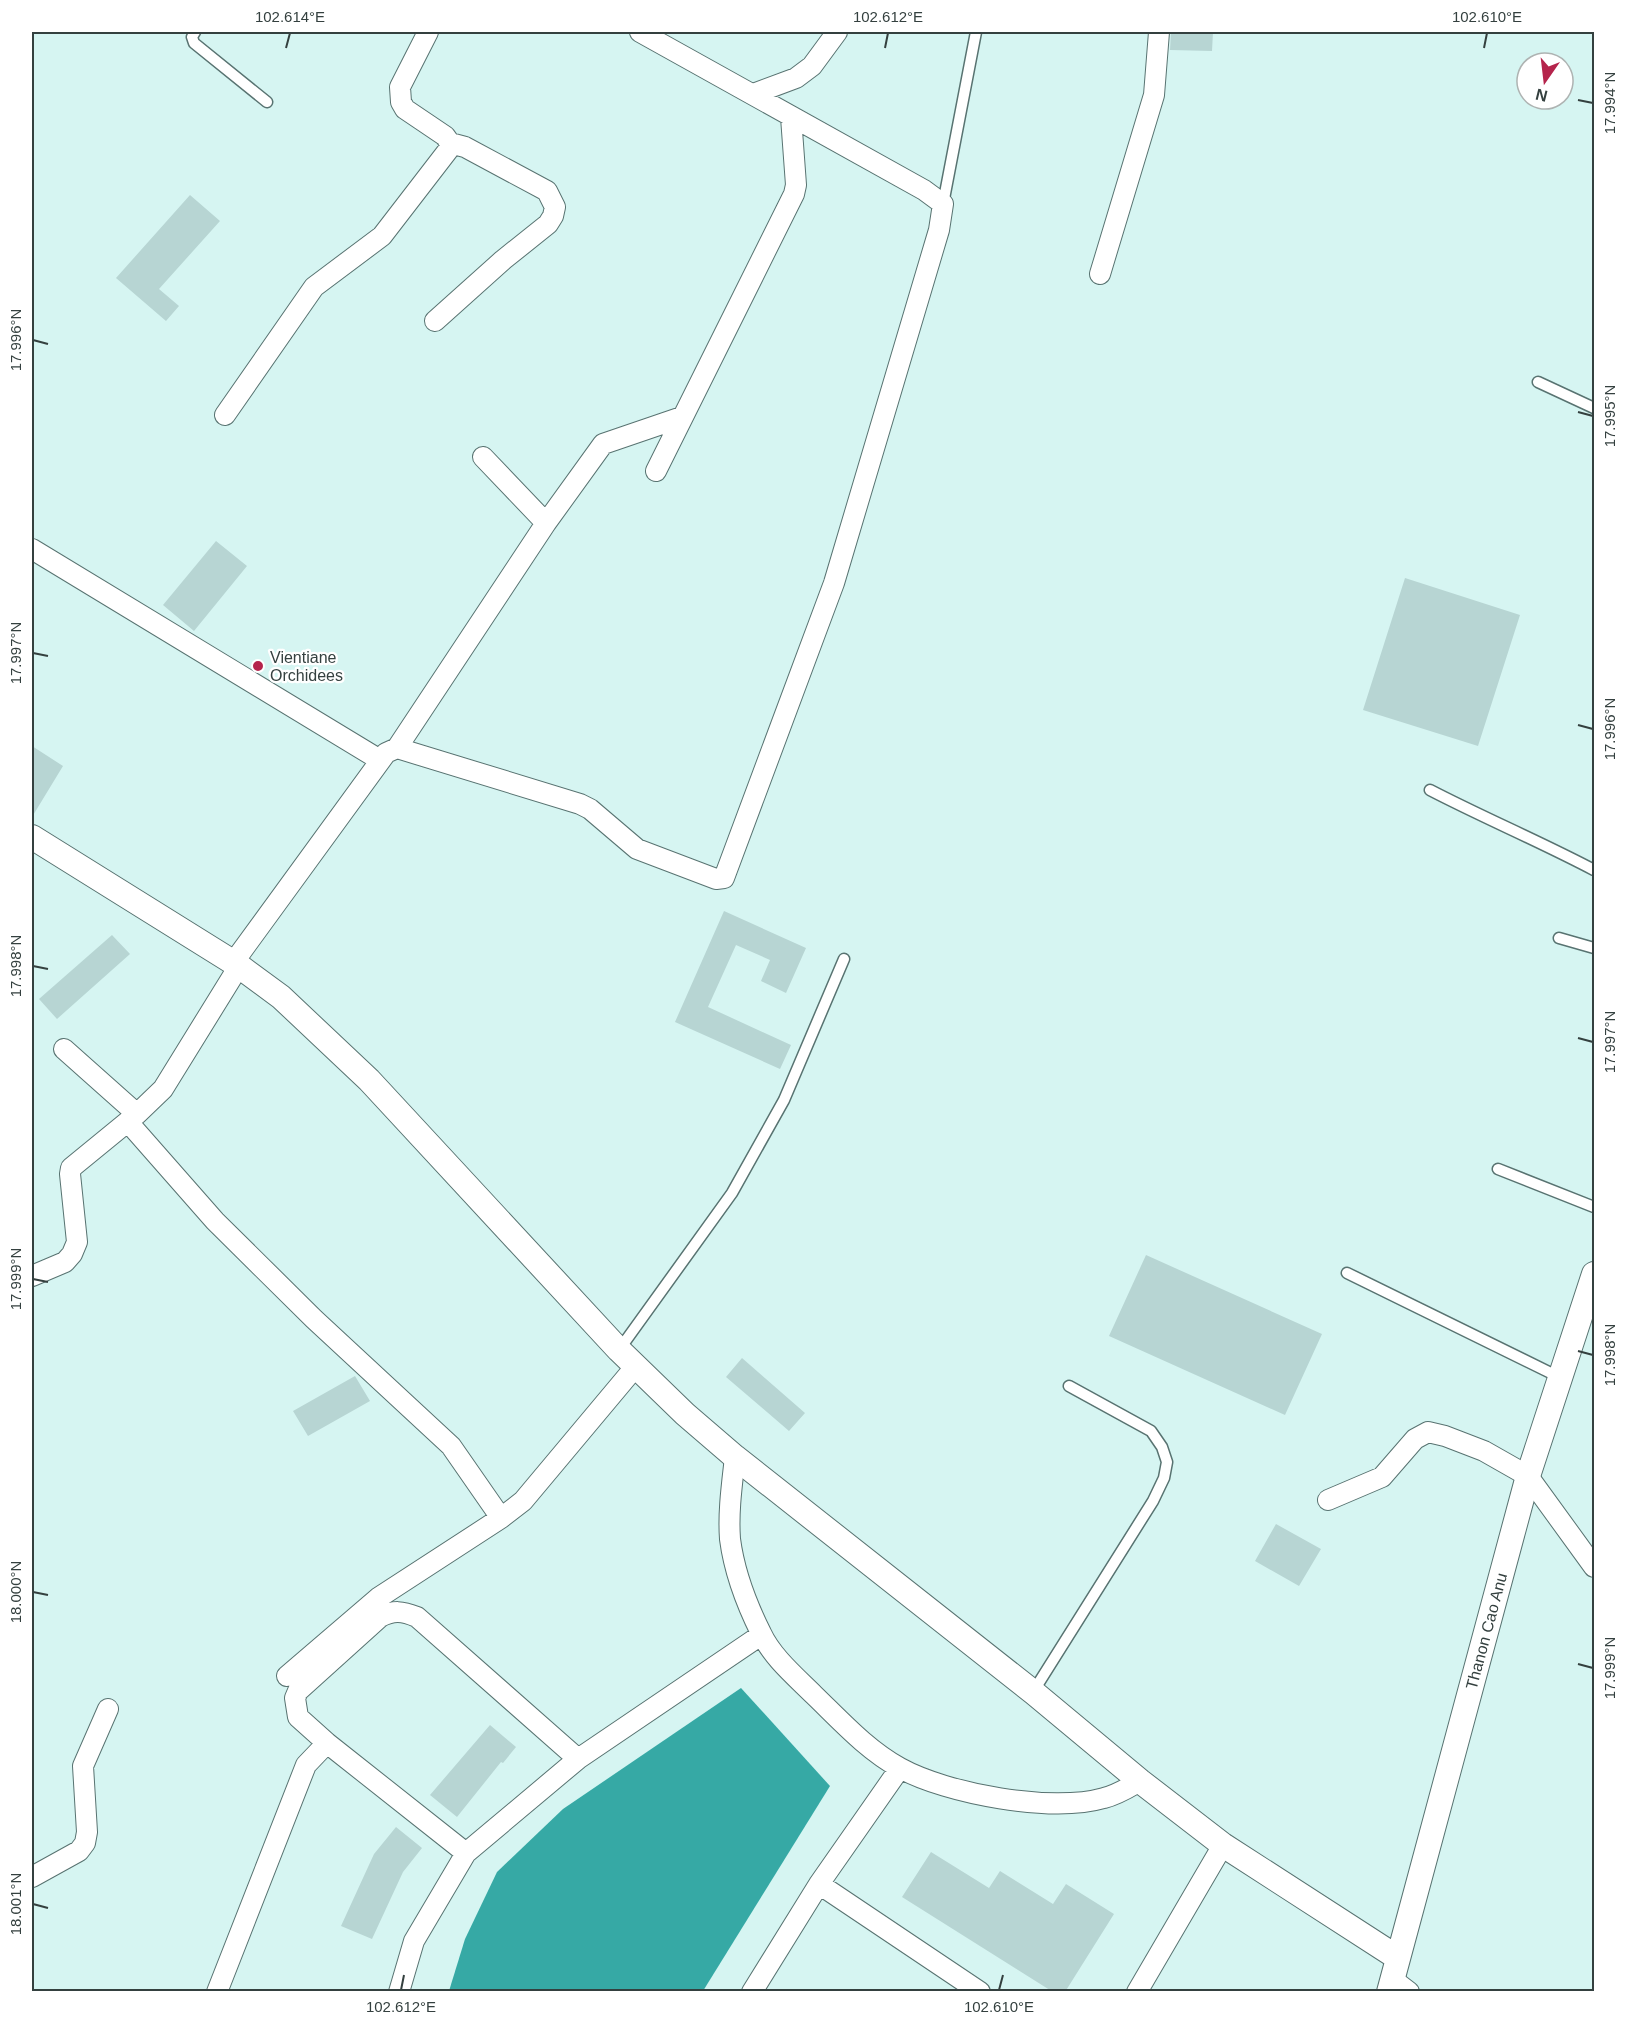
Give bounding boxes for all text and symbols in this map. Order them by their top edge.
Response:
text: 102.614°E [255,8,325,25]
text: 102.612°E [853,8,923,25]
text: 102.610°E [1452,8,1522,25]
north arrow [1515,51,1575,111]
text: 17.994°N [1601,72,1618,134]
text: N [1534,85,1549,105]
text: 17.996°N [7,309,24,371]
text: 17.995°N [1601,385,1618,447]
text: 17.997°N [7,622,24,684]
place label: Vientiane Orchidees [270,649,343,684]
marker: Vientiane Orchidees [251,659,265,673]
text: 17.996°N [1601,698,1618,760]
text: 17.998°N [7,935,24,997]
text: 17.997°N [1601,1011,1618,1073]
text: 17.999°N [7,1248,24,1310]
text: 17.998°N [1601,1324,1618,1386]
text: 18.000°N [7,1561,24,1623]
street label: Thanon Cao Anu [1463,1571,1510,1691]
text: 17.999°N [1601,1637,1618,1699]
text: 18.001°N [7,1873,24,1935]
text: 102.612°E [366,1998,436,2015]
text: 102.610°E [964,1998,1034,2015]

